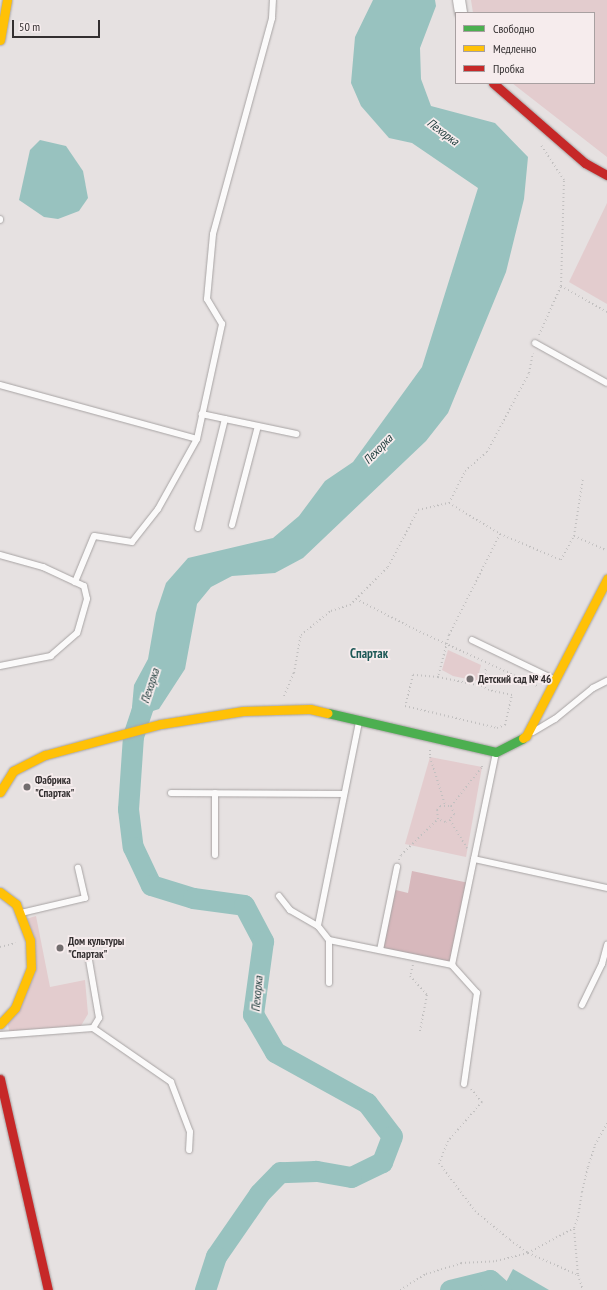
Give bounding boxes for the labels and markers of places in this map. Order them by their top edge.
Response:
place label: Детский сад № 46 [478,672,551,686]
marker: Детский сад № 46 [465,674,475,684]
place label: Фабрика "Спартак" [35,774,74,800]
marker: Фабрика "Спартак" [22,782,32,792]
place label: Дом культуры "Спартак" [68,935,124,961]
marker: Дом культуры "Спартак" [55,943,65,953]

